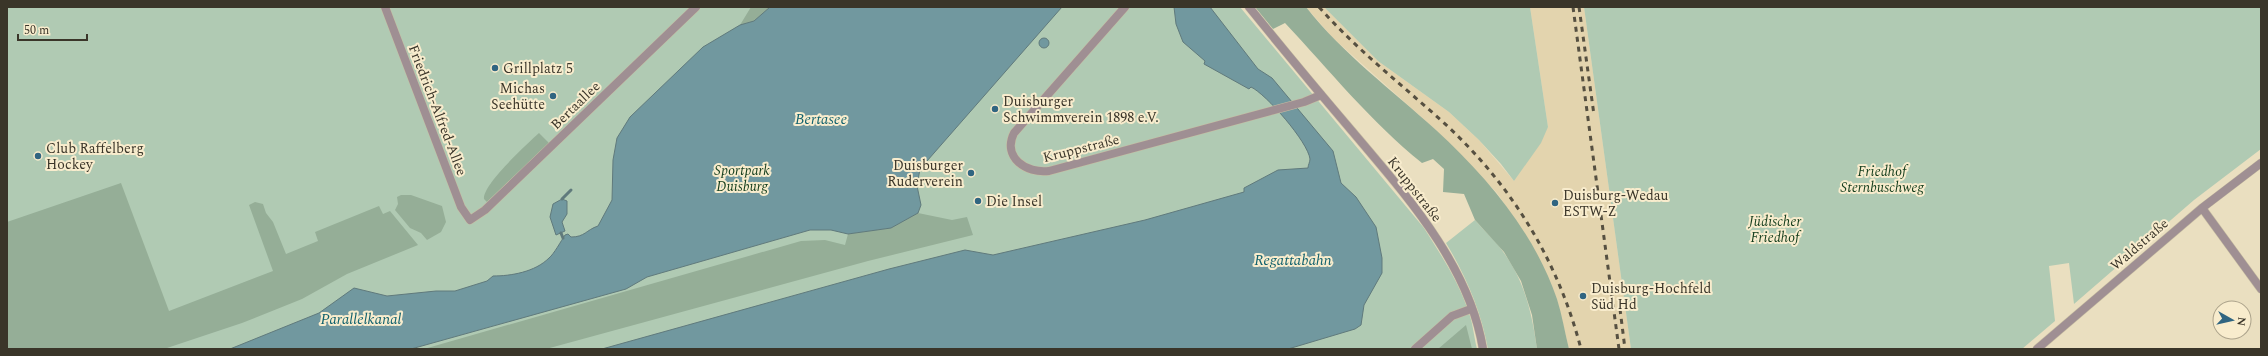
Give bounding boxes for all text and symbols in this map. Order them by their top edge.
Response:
scale bar [18,16,87,42]
text: 50 m [24,21,49,40]
street label: Friedrich-Alfred-Allee [403,42,472,179]
place label: Grillplatz 5 [503,58,573,79]
marker: Grillplatz 5 [490,63,500,73]
street label: Bertaallee [546,76,605,134]
place label: Michas Seehütte [491,78,545,115]
marker: Michas Seehütte [548,91,558,101]
place label: Duisburger Schwimmverein 1898 e.V. [1003,91,1159,128]
marker: Duisburger Schwimmverein 1898 e.V. [990,104,1000,114]
water label: Bertasee [795,108,847,131]
street label: Kruppstraße [1041,129,1122,168]
place label: Club Raffelberg Hockey [46,138,144,175]
marker: Club Raffelberg Hockey [33,151,43,161]
street label: Kruppstraße [1382,152,1447,227]
place label: Duisburger Ruderverein [887,155,963,192]
park label: Sportpark Duisburg [714,160,770,197]
park label: Friedhof Sternbuschweg [1840,161,1924,198]
marker: Duisburger Ruderverein [966,168,976,178]
place label: Duisburg-Wedau ESTW-Z [1563,185,1669,222]
place label: Die Insel [986,191,1042,212]
marker: Die Insel [973,196,983,206]
marker: Duisburg-Wedau ESTW-Z [1550,198,1560,208]
park label: Jüdischer Friedhof [1748,211,1802,248]
street label: Waldstraße [2106,213,2173,276]
water label: Regattabahn [1254,249,1332,272]
place label: Duisburg-Hochfeld Süd Hd [1591,278,1711,315]
marker: Duisburg-Hochfeld Süd Hd [1578,291,1588,301]
north arrow [2212,300,2252,340]
water label: Parallelkanal [321,308,402,331]
text: N [2232,316,2250,327]

